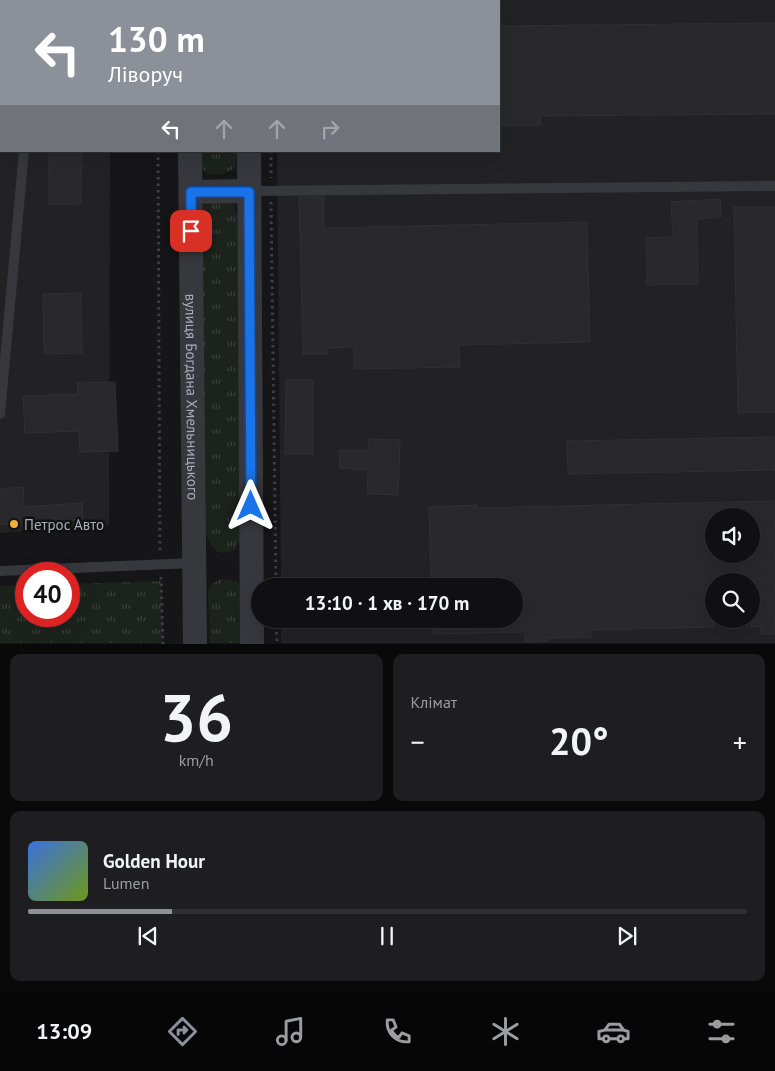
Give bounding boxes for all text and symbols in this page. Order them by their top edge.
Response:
text: 130 m [108,16,205,62]
icon: left [25,20,90,85]
text: Ліворуч [108,60,183,88]
icon: left [157,115,185,143]
icon: ahead [210,115,238,143]
icon: ahead [263,115,291,143]
icon: right [316,115,344,143]
pin [170,210,212,252]
icon: arrive [177,217,205,245]
street label: вулиця Богдана Хмельницького [182,294,203,500]
position arrow [224,479,276,531]
map controls [705,508,760,628]
button: sound [705,508,760,563]
place label: Петрос Авто [24,515,104,534]
marker: Петрос Авто [8,518,20,530]
speed limit sign: 40 [15,562,80,627]
button: search [705,573,760,628]
text: 13:10 · 1 хв · 170 m [305,591,469,615]
text: 36 [159,675,233,759]
text: Клімат [411,692,457,712]
text: 20° [549,716,609,765]
text: − [411,723,425,760]
text: + [733,723,747,760]
text: km/h [179,750,214,770]
text: Golden Hour [103,849,205,873]
text: Lumen [103,873,149,893]
icon: previous [134,922,162,950]
icon: pause [373,922,401,950]
icon: next [613,922,641,950]
icon: directions [165,1014,200,1049]
icon: music [273,1014,308,1049]
icon: phone [380,1014,415,1049]
icon: climate [488,1014,523,1049]
icon: car [596,1014,631,1049]
icon: filters [704,1014,739,1049]
text: 13:09 [36,1017,92,1045]

